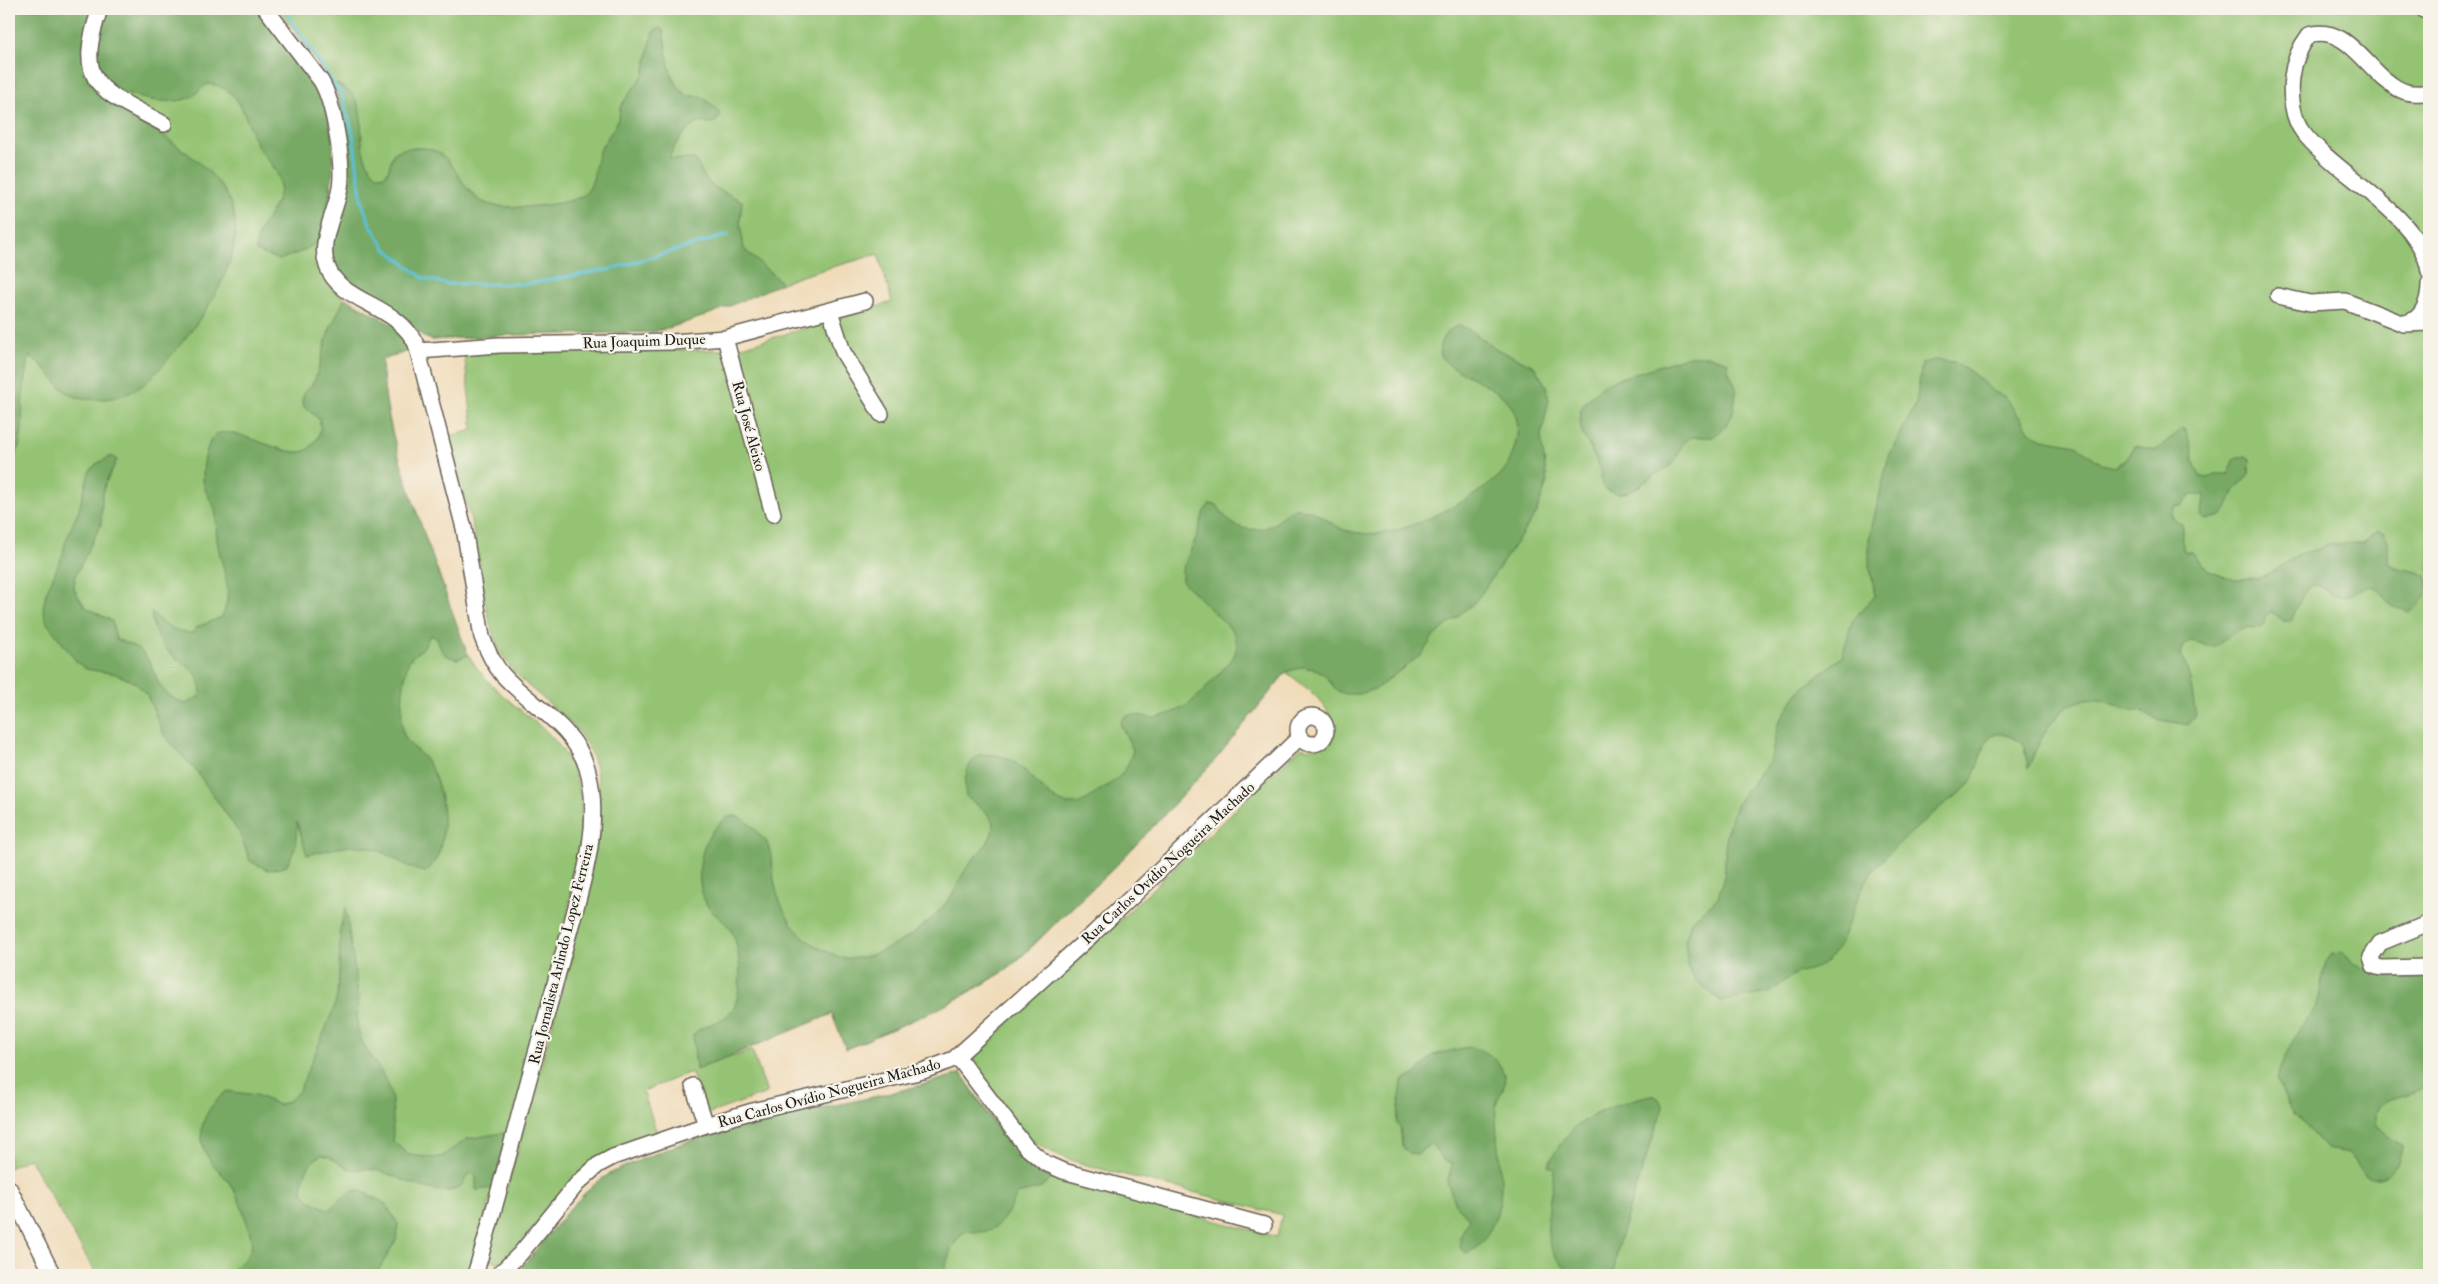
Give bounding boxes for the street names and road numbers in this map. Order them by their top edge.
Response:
street label: Rua Joaquim Duque [582,330,706,354]
street label: Rua José Aleixo [726,379,770,474]
street label: Rua Carlos Ovídio Nogueira Machado [1078,778,1259,949]
street label: Rua Jornalista Arlindo Lopez Ferreira [525,841,599,1067]
street label: Rua Carlos Ovídio Nogueira Machado [716,1055,943,1132]

